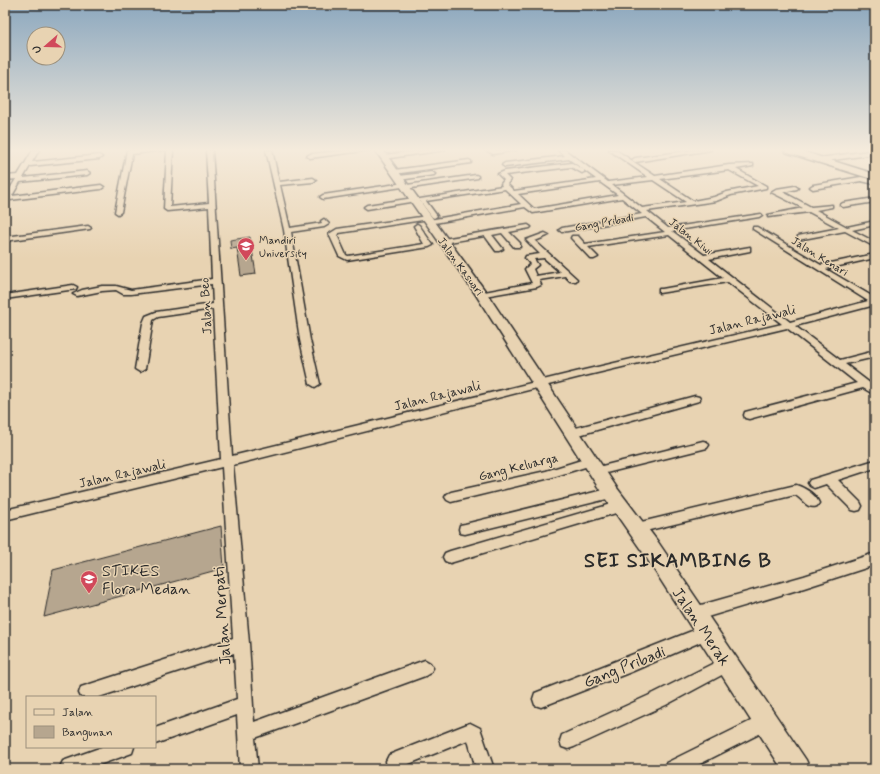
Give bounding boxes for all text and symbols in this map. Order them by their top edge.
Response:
north arrow [26,26,66,66]
text: U [30,43,45,55]
street label: Gang Pribadi [574,211,635,236]
street label: Jalan Kiwi [666,215,715,258]
place label: Mandiri University [259,234,307,261]
street label: Jalan Kenari [789,234,850,280]
street label: Jalan Kasuari [434,235,486,299]
school or university icon: Mandiri University [236,236,256,261]
street label: Jalan Beo [196,276,216,335]
street label: Jalan Rajawali [707,301,798,339]
street label: Jalan Rajawali [392,377,483,415]
street label: Gang Keluarga [477,449,560,487]
street label: Jalan Rajawali [77,456,168,493]
district label: SEI SIKAMBING B [584,548,772,575]
place label: STIKES Flora Medan [102,561,191,600]
street label: Jalan Merpati [209,566,236,666]
school or university icon: STIKES Flora Medan [79,569,99,594]
street label: Jalan Merak [667,584,735,670]
street label: Gang Pribadi [581,641,669,694]
legend [26,696,156,748]
text: Jalan [62,705,94,721]
text: Bangunan [62,725,113,741]

